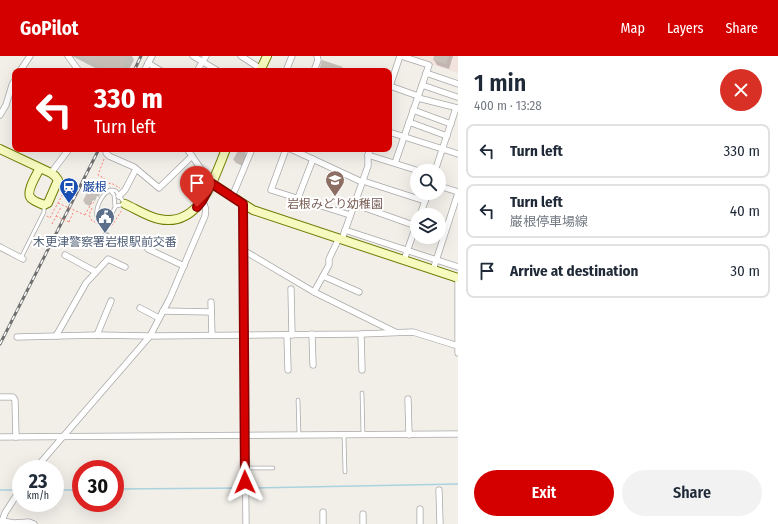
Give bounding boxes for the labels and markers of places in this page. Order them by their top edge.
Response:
pin [180,166,214,207]
school or university icon: 岩根みどり幼稚園 [324,169,346,197]
station icon: 巌根 [58,176,80,204]
place label: 巌根 [83,180,107,194]
place label: 岩根みどり幼稚園 [287,197,383,211]
public building icon: 木更津警察署岩根駅前交番 [94,206,116,234]
place label: 木更津警察署岩根駅前交番 [33,235,177,249]

